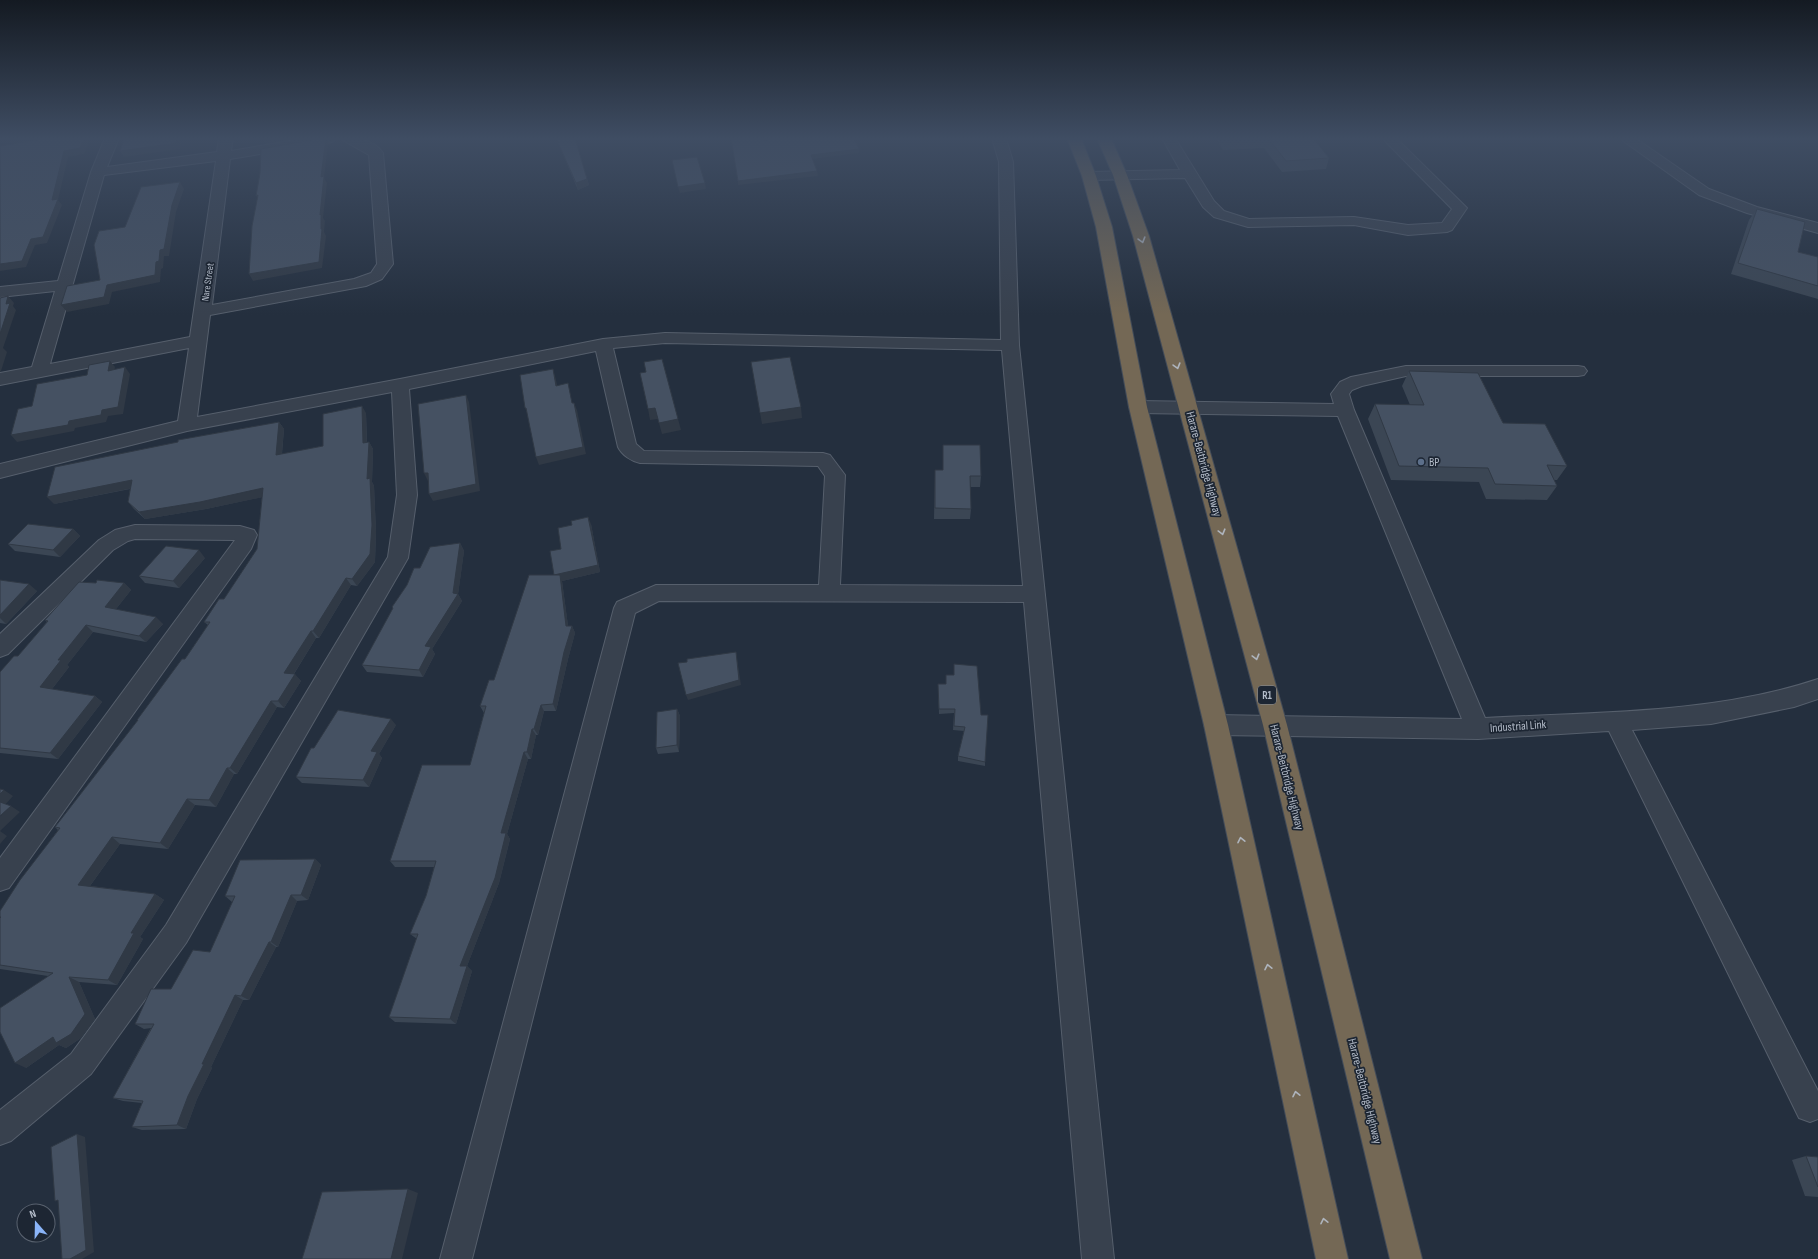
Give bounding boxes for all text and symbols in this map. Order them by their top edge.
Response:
one-way arrow [1137,237,1146,244]
street label: Nare Street [199,262,217,302]
one-way arrow [1172,362,1181,369]
street label: Harare-Beitbridge Highway [1182,410,1225,519]
place label: BP [1429,455,1439,470]
marker: BP [1416,457,1426,467]
one-way arrow [1218,528,1226,535]
one-way arrow [1251,653,1260,660]
road number: R1 [1258,686,1276,704]
street label: Industrial Link [1489,717,1547,736]
street label: Harare-Beitbridge Highway [1266,723,1307,832]
one-way arrow [1237,837,1245,843]
one-way arrow [1265,964,1273,970]
street label: Harare-Beitbridge Highway [1344,1037,1385,1146]
one-way arrow [1293,1091,1301,1097]
north arrow [16,1203,56,1243]
text: N [28,1207,38,1221]
one-way arrow [1320,1218,1328,1224]

